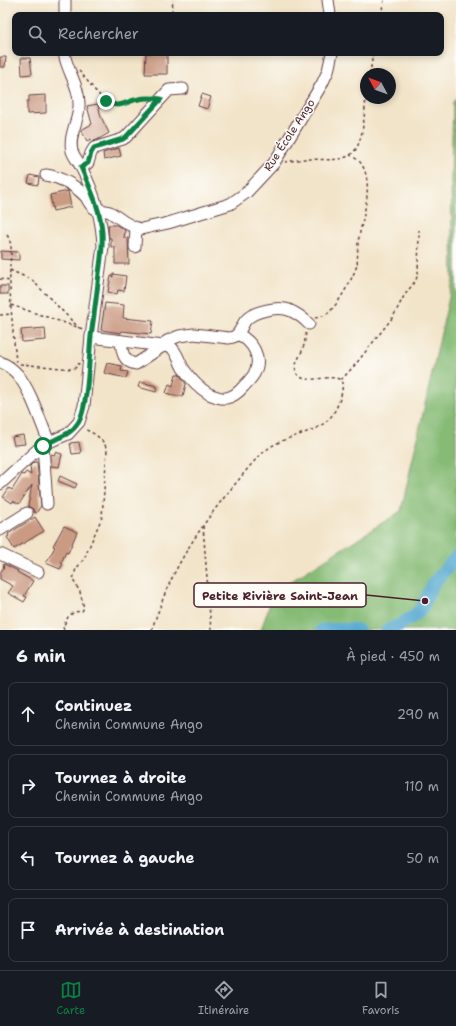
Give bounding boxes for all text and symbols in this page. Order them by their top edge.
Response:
search box [12,12,444,56]
icon: search [26,23,48,45]
text: Rechercher [58,24,139,44]
north arrow [360,68,396,104]
route end [97,92,115,110]
street label: Rue École Ango [260,95,319,174]
route start [34,437,52,455]
callout: Petite Rivière Saint-Jean [194,583,366,607]
text: Petite Rivière Saint-Jean [202,588,358,604]
text: 6 min [16,645,66,667]
text: À pied · 450 m [346,648,440,665]
text: Continuez [55,696,132,716]
icon: ahead [17,703,39,725]
text: 290 m [397,706,439,723]
text: Chemin Commune Ango [55,716,203,733]
text: Tournez à droite [55,768,187,788]
icon: right [17,775,39,797]
text: 110 m [404,778,439,795]
text: Chemin Commune Ango [55,788,203,805]
icon: left [17,847,39,869]
text: Tournez à gauche [55,848,195,868]
text: 50 m [406,850,439,867]
icon: arrive [17,919,39,941]
text: Arrivée à destination [55,920,224,940]
tab: Carte [56,979,85,1018]
tab: Itinéraire [198,979,249,1018]
tab: Favoris [362,979,400,1018]

